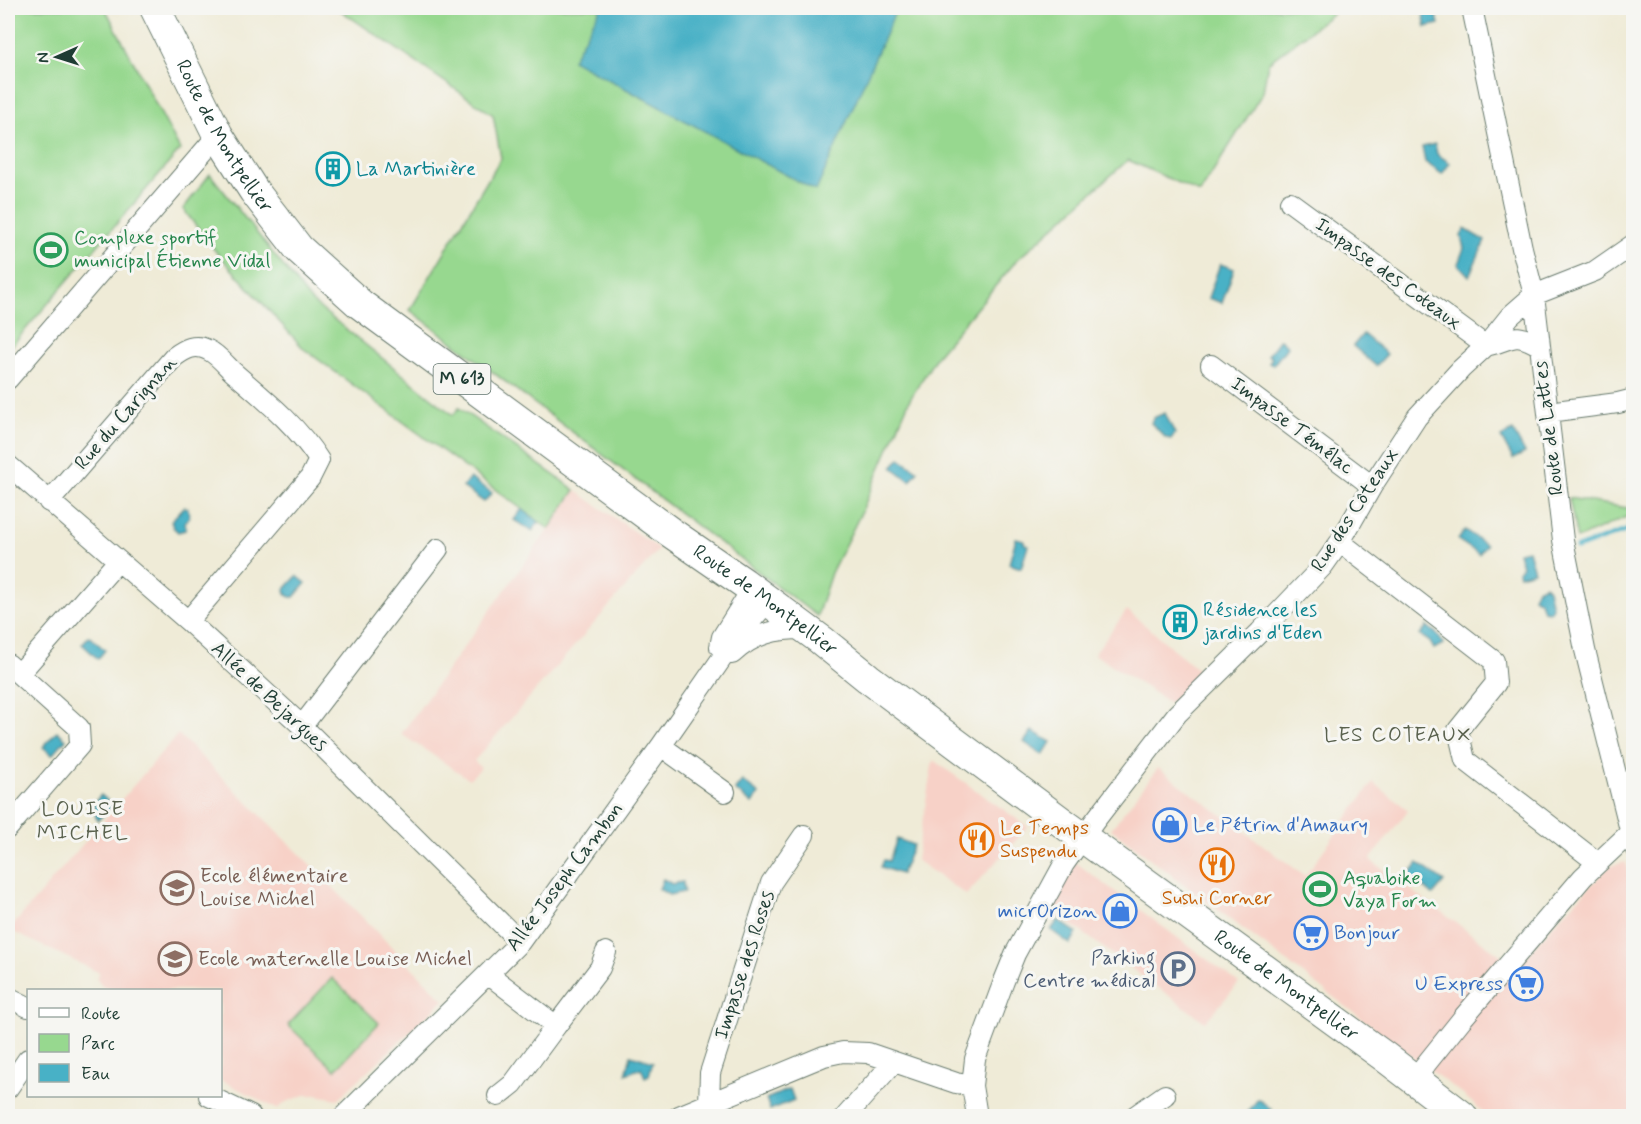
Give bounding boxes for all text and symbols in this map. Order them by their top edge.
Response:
north arrow [27,27,87,87]
text: N [33,52,54,64]
street label: Route de Montpellier [169,55,280,218]
building icon: La Martinière [315,151,351,187]
place label: La Martinière [356,156,476,183]
street label: Impasse des Coteaux [1309,212,1467,337]
place label: Complexe sportif municipal Étienne Vidal [74,225,271,275]
sports icon: Complexe sportif municipal Étienne Vidal [33,232,69,268]
street label: Rue du Carignan [69,350,183,476]
street label: Route de Lattes [1527,359,1571,497]
road number: M 613 [434,364,490,394]
street label: Impasse Témélac [1225,371,1359,481]
street label: Rue des Côteaux [1305,442,1406,577]
street label: Route de Montpellier [688,538,844,662]
place label: Résidence les jardins d'Eden [1202,597,1323,647]
building icon: Résidence les jardins d'Eden [1162,604,1198,640]
street label: Allée de Bejargues [203,636,333,760]
district label: LES COTEAUX [1324,721,1472,749]
district label: LOUISE MICHEL [37,795,129,847]
street label: Allée Joseph Cambon [500,797,630,957]
shop icon: Le Pétrin d'Amaury [1152,807,1188,843]
place label: Le Pétrin d'Amaury [1193,812,1368,839]
place label: Le Temps Suspendu [1000,815,1089,865]
restaurant icon: Le Temps Suspendu [959,822,995,858]
restaurant icon: Sushi Corner [1199,847,1235,883]
place label: Ecole élémentaire Louise Michel [200,863,348,913]
place label: Aquabike Vaya Form [1343,865,1437,915]
school or university icon: Ecole élémentaire Louise Michel [159,870,195,906]
sports icon: Aquabike Vaya Form [1302,871,1338,907]
place label: Sushi Corner [1162,885,1272,912]
street label: Impasse des Roses [708,887,782,1043]
shop icon: micrOrizon [1102,893,1138,929]
place label: micrOrizon [998,898,1097,925]
supermarket icon: Bonjour [1293,915,1329,951]
place label: Bonjour [1334,920,1400,947]
street label: Route de Montpellier [1208,924,1364,1047]
school or university icon: Ecole maternelle Louise Michel [157,941,193,977]
place label: Parking Centre médical [1023,945,1155,995]
place label: Ecole maternelle Louise Michel [198,946,472,973]
parking icon: Parking Centre médical [1160,951,1196,987]
supermarket icon: U Express [1508,966,1544,1002]
place label: U Express [1415,971,1503,998]
legend [27,989,222,1097]
text: Route [81,1002,120,1026]
text: Parc [81,1032,115,1056]
text: Eau [81,1062,110,1086]

